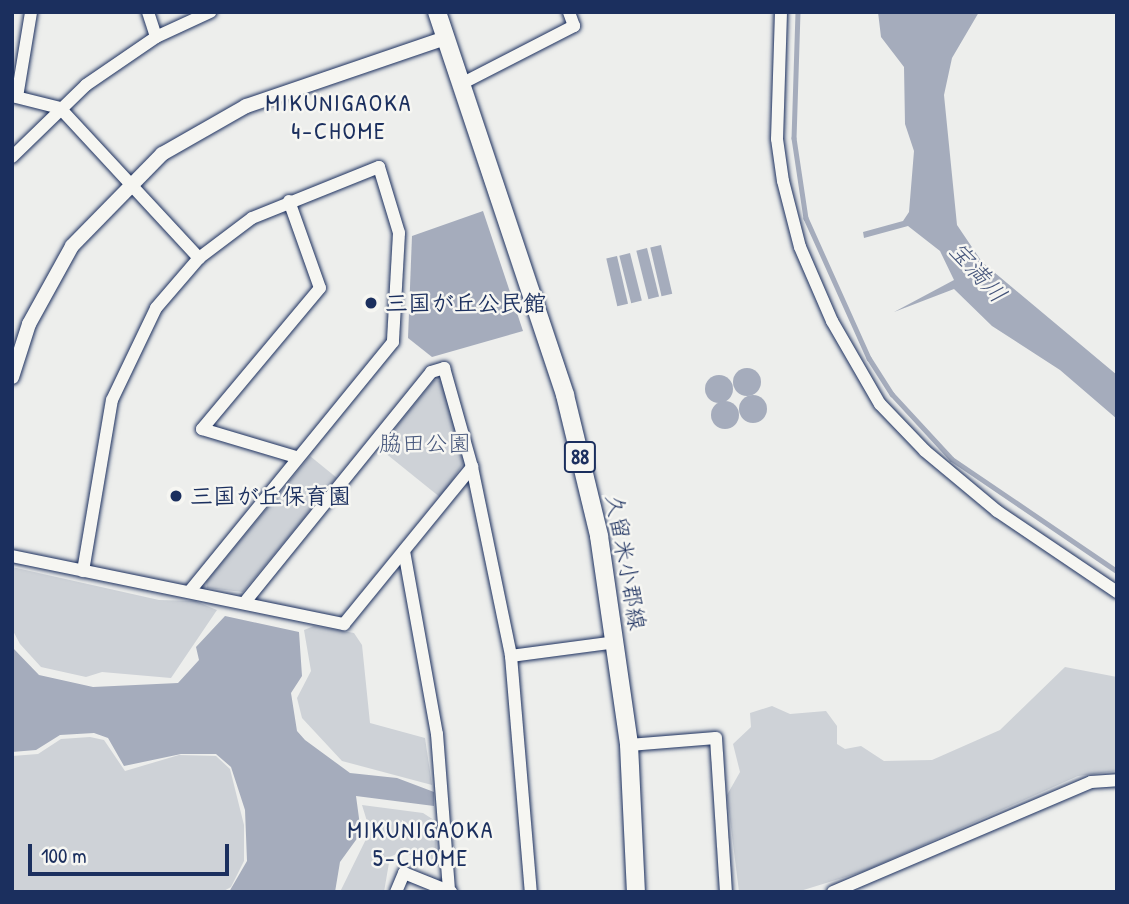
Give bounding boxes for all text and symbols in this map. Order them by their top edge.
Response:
district label: MIKUNIGAOKA 4-CHOME [267,89,411,145]
water label: 宝満川 [943,236,1013,308]
place label: 三国が丘公民館 [385,289,546,317]
marker: 三国が丘公民館 [363,295,379,311]
park label: 脇田公園 [379,429,471,457]
road number: 88 [562,440,598,475]
place label: 三国が丘保育園 [190,482,351,510]
marker: 三国が丘保育園 [168,488,184,504]
street label: 久留米小郡線 [600,492,652,632]
district label: MIKUNIGAOKA 5-CHOME [349,816,493,872]
scale bar [32,830,233,874]
text: 100 m [41,841,87,870]

